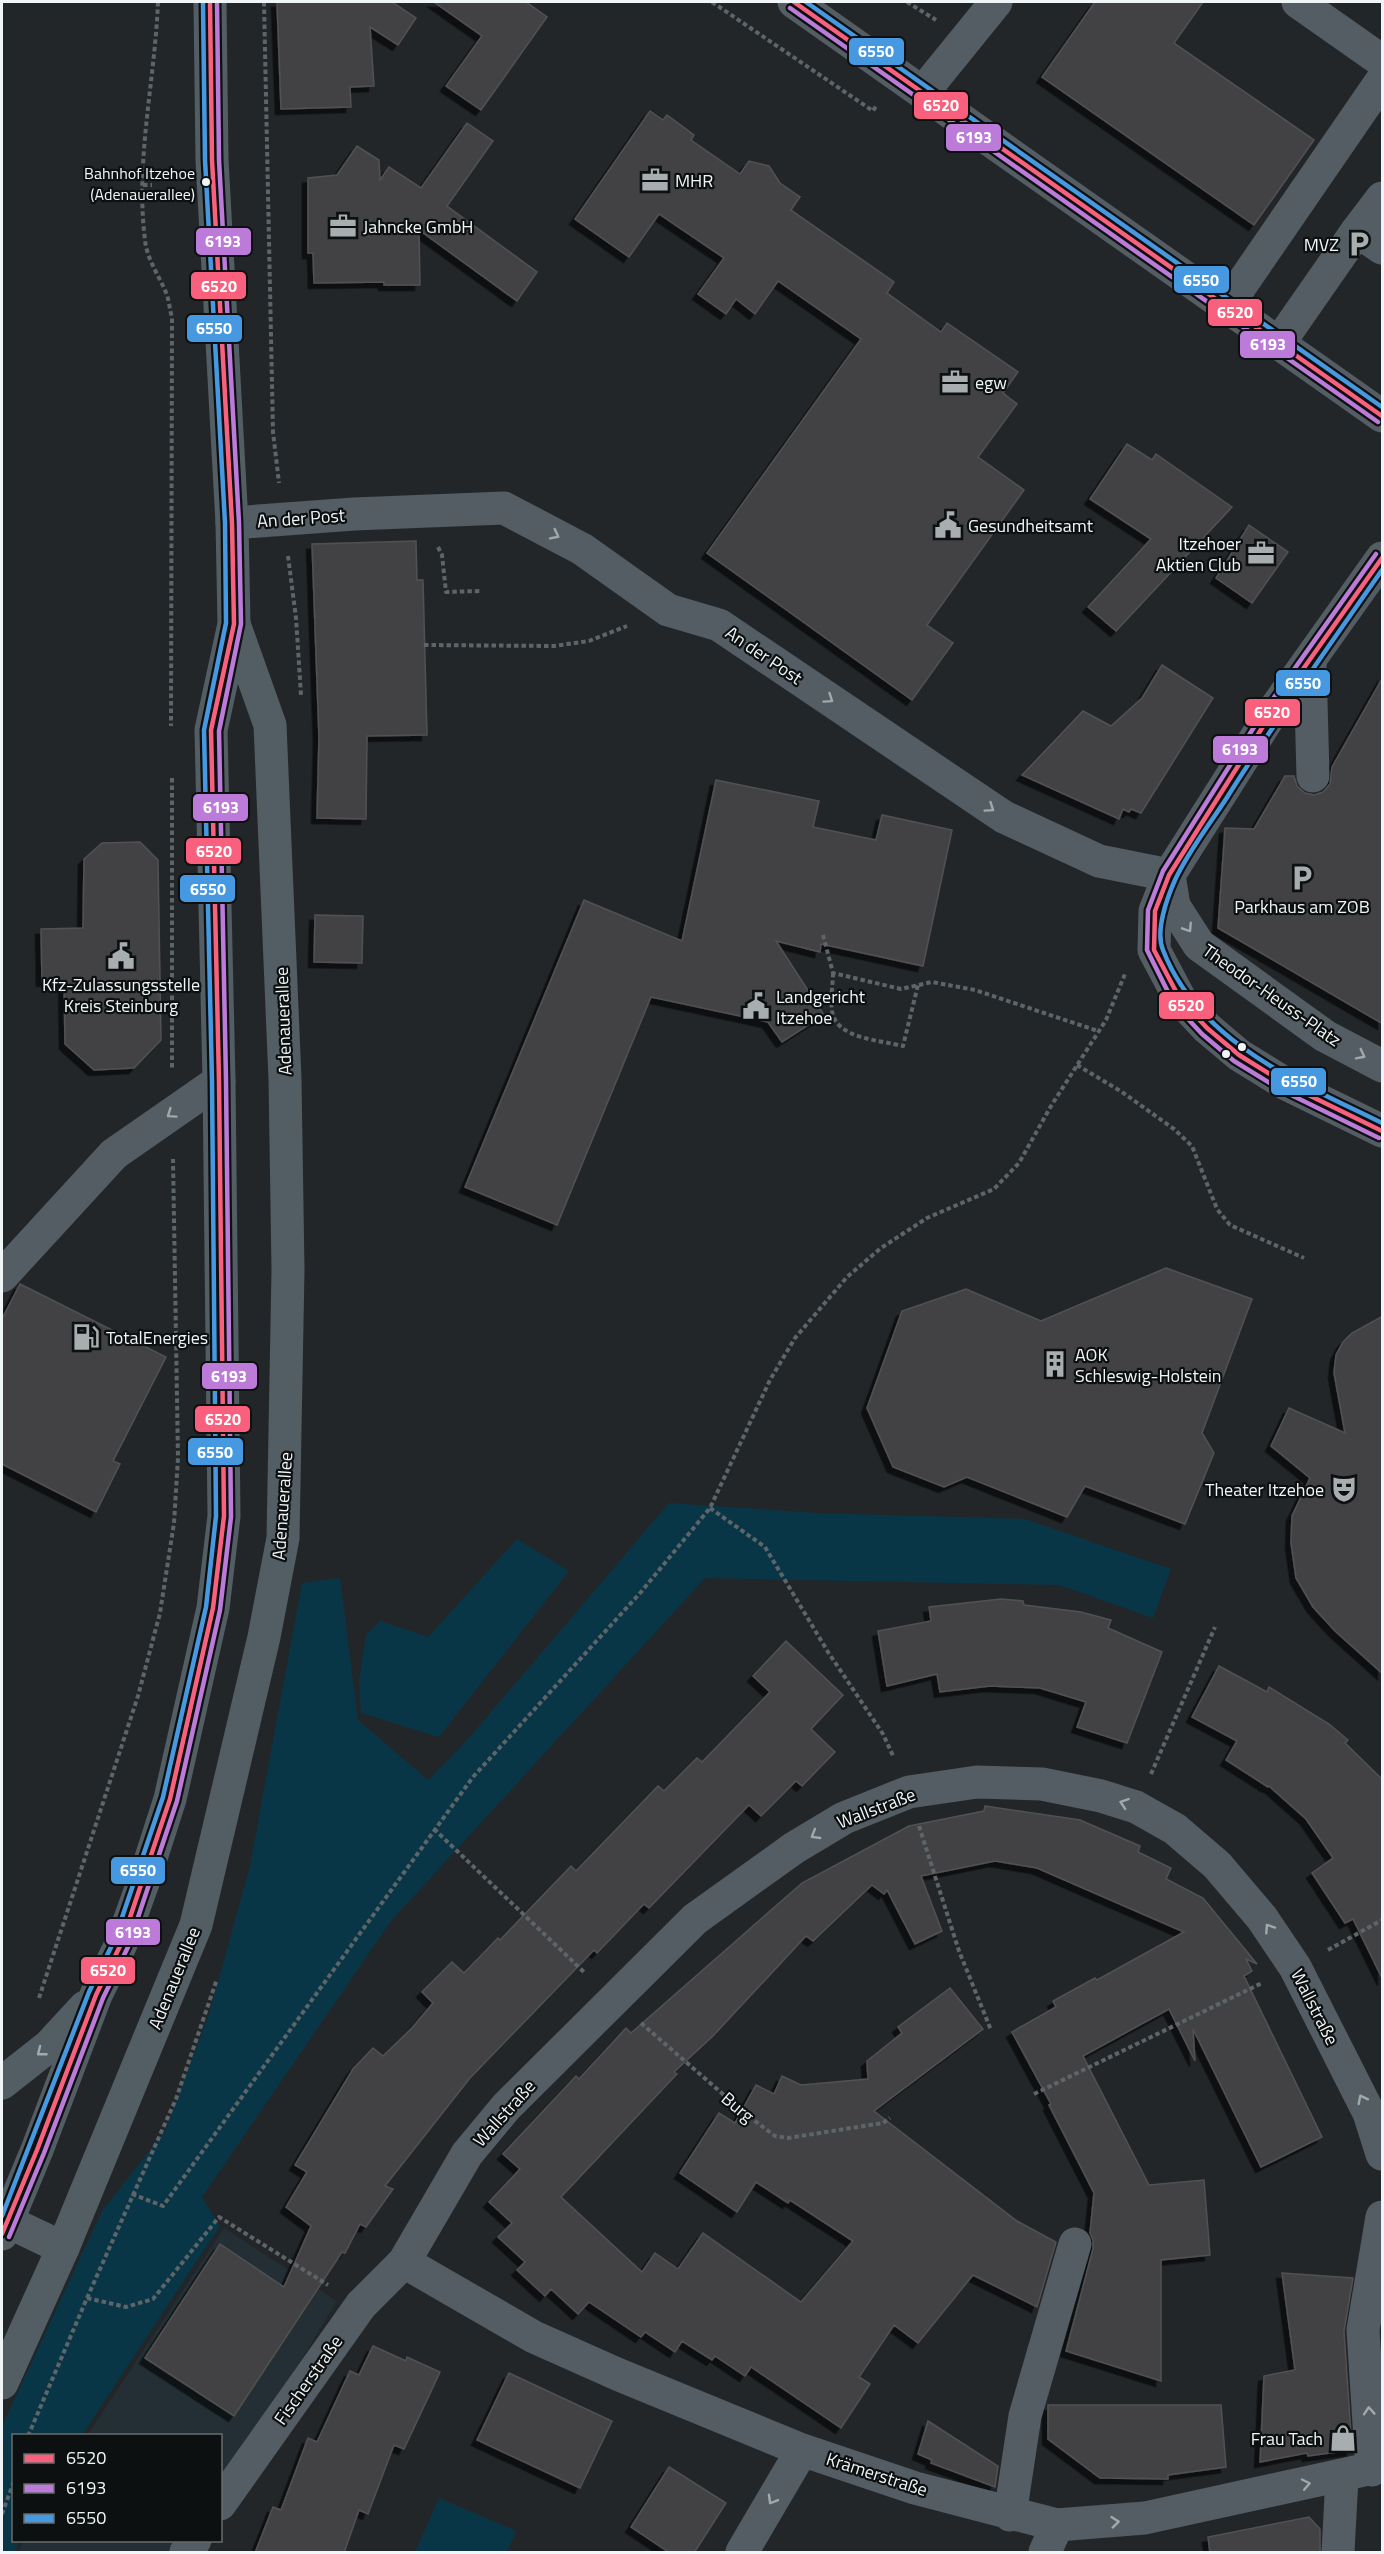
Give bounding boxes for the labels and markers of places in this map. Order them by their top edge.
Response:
place label: Bahnhof Itzehoe (Adenauerallee) [84,161,195,206]
office icon: MHR [640,165,670,195]
place label: MHR [675,167,713,194]
marker: Bahnhof Itzehoe (Adenauerallee) [200,176,212,188]
office icon: Jahncke GmbH [328,211,358,241]
place label: Jahncke GmbH [363,213,474,240]
parking icon: MVZ [1344,229,1374,259]
place label: MVZ [1304,231,1339,258]
office icon: egw [940,367,970,397]
place label: egw [975,369,1007,396]
public building icon: Gesundheitsamt [933,510,963,540]
place label: Gesundheitsamt [968,512,1094,539]
place label: Itzehoer Aktien Club [1156,530,1241,578]
office icon: Itzehoer Aktien Club [1246,538,1276,568]
parking icon: Parkhaus am ZOB [1287,863,1317,893]
place label: Parkhaus am ZOB [1234,893,1370,920]
public building icon: Kfz-Zulassungsstelle Kreis Steinburg [106,941,136,971]
place label: Kfz-Zulassungsstelle Kreis Steinburg [42,971,200,1019]
place label: Landgericht Itzehoe [776,983,866,1031]
public building icon: Landgericht Itzehoe [741,991,771,1021]
unlabelled marker [1236,1041,1248,1053]
unlabelled marker [1220,1048,1232,1060]
fuel station icon: TotalEnergies [71,1322,101,1352]
place label: TotalEnergies [106,1324,208,1351]
place label: AOK Schleswig-Holstein [1075,1341,1222,1389]
building icon: AOK Schleswig-Holstein [1040,1349,1070,1379]
theatre icon: Theater Itzehoe [1329,1474,1359,1504]
place label: Theater Itzehoe [1205,1476,1324,1503]
shop icon: Frau Tach [1328,2423,1358,2453]
place label: Frau Tach [1251,2425,1323,2452]

